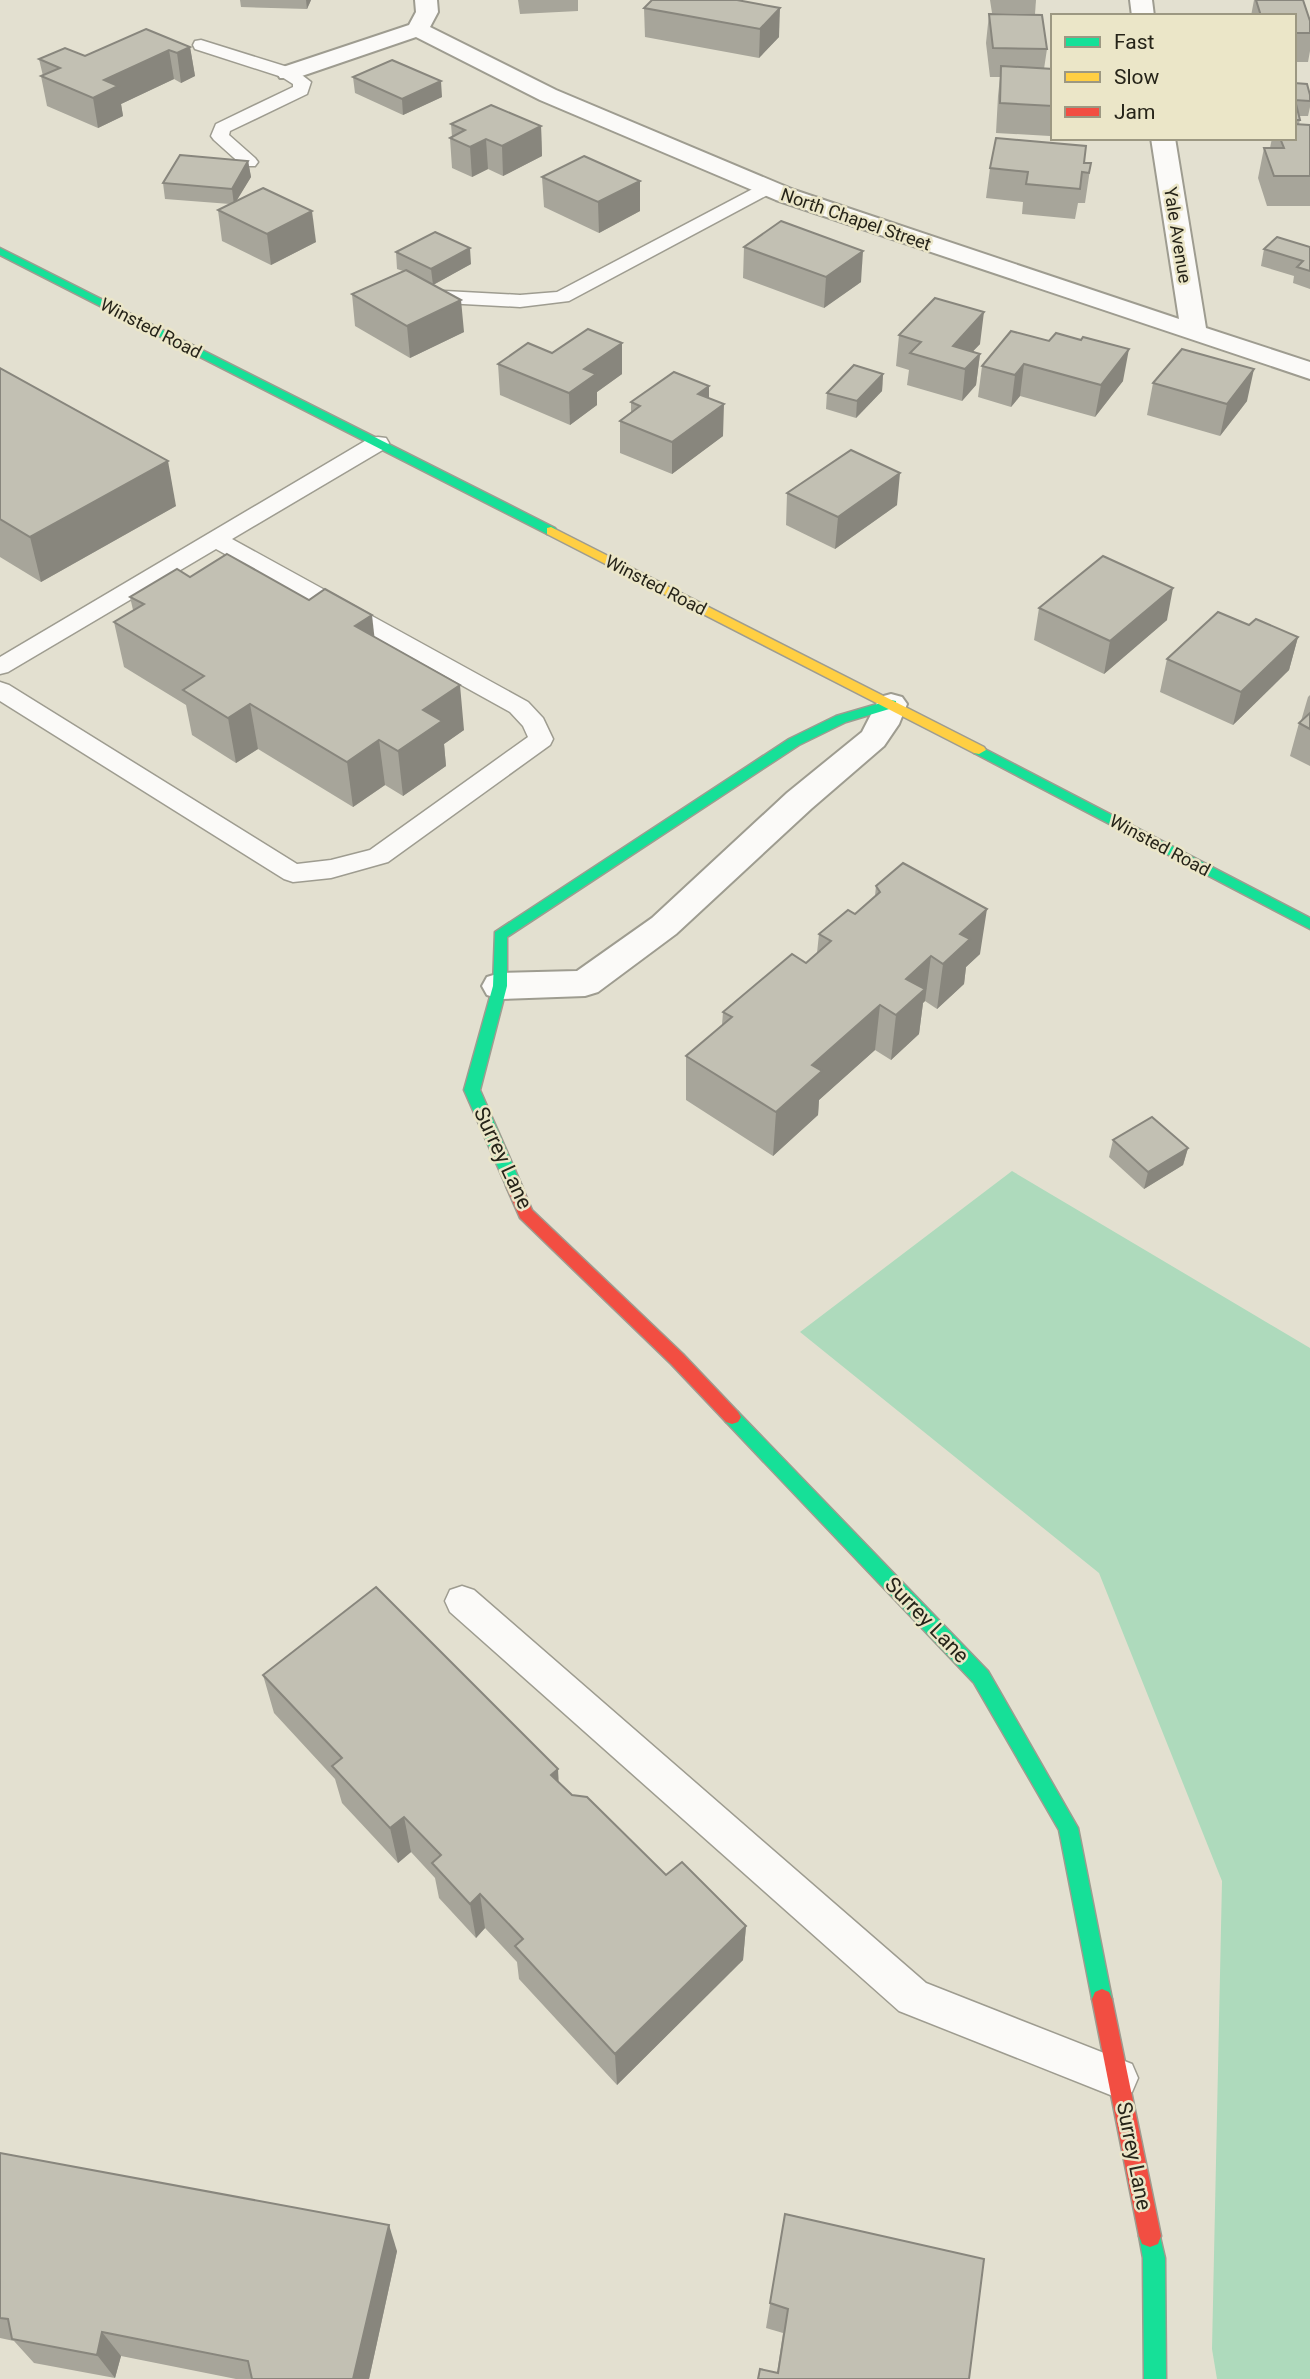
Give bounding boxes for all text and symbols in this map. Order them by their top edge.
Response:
legend [1051,14,1296,140]
text: Fast [1114,30,1155,54]
text: Slow [1114,65,1160,89]
text: Jam [1114,100,1155,124]
street label: North Chapel Street [778,183,934,255]
street label: Yale Avenue [1160,185,1196,285]
street label: Winsted Road [97,293,205,363]
street label: Winsted Road [602,550,710,620]
street label: Winsted Road [1106,810,1214,880]
street label: Surrey Lane [469,1103,537,1213]
street label: Surrey Lane [880,1572,974,1668]
street label: Surrey Lane [1112,2100,1156,2212]

